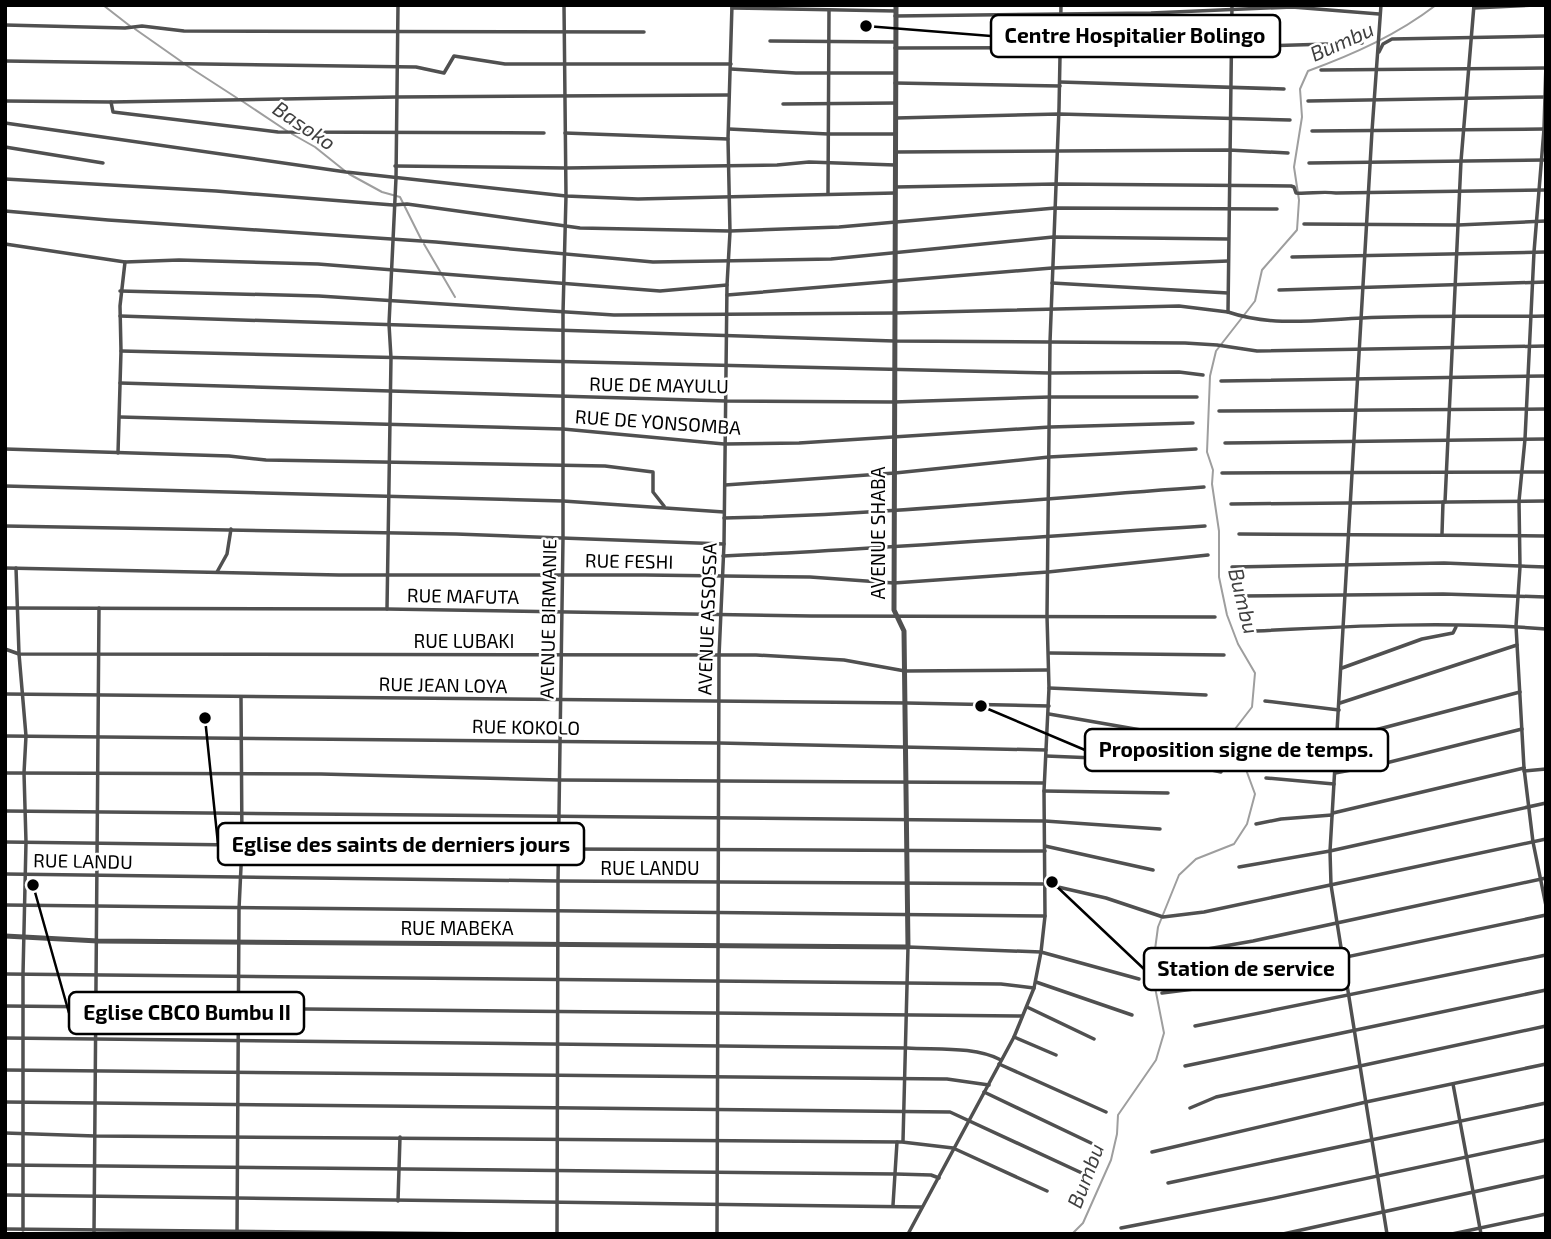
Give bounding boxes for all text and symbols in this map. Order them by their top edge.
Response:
callout: Centre Hospitalier Bolingo [991,15,1280,57]
water label: Bumbu [1306,16,1377,66]
text: Centre Hospitalier Bolingo [1005,22,1265,47]
water label: Basoko [269,95,341,155]
street label: RUE DE MAYULU [589,372,729,397]
street label: RUE DE YONSOMBA [574,404,742,439]
street label: AVENUE SHABA [866,466,889,600]
street label: AVENUE BIRMANIE [535,539,560,699]
street label: AVENUE ASSOSSA [692,542,721,696]
street label: RUE FESHI [585,548,673,573]
water label: Bumbu [1224,565,1265,636]
street label: RUE MAFUTA [407,583,520,608]
street label: RUE LUBAKI [413,629,515,652]
street label: RUE JEAN LOYA [378,672,508,697]
street label: RUE KOKOLO [472,714,580,739]
callout: Proposition signe de temps. [1085,729,1388,771]
text: Proposition signe de temps. [1099,736,1373,761]
callout: Eglise des saints de derniers jours [218,823,584,865]
text: Eglise des saints de derniers jours [232,831,570,856]
street label: RUE LANDU [33,848,133,873]
street label: RUE LANDU [600,856,700,879]
street label: RUE MABEKA [400,916,514,939]
callout: Station de service [1144,948,1349,990]
text: Station de service [1157,955,1335,980]
callout: Eglise CBCO Bumbu II [69,992,304,1034]
text: Eglise CBCO Bumbu II [83,999,291,1024]
water label: Bumbu [1061,1140,1108,1211]

